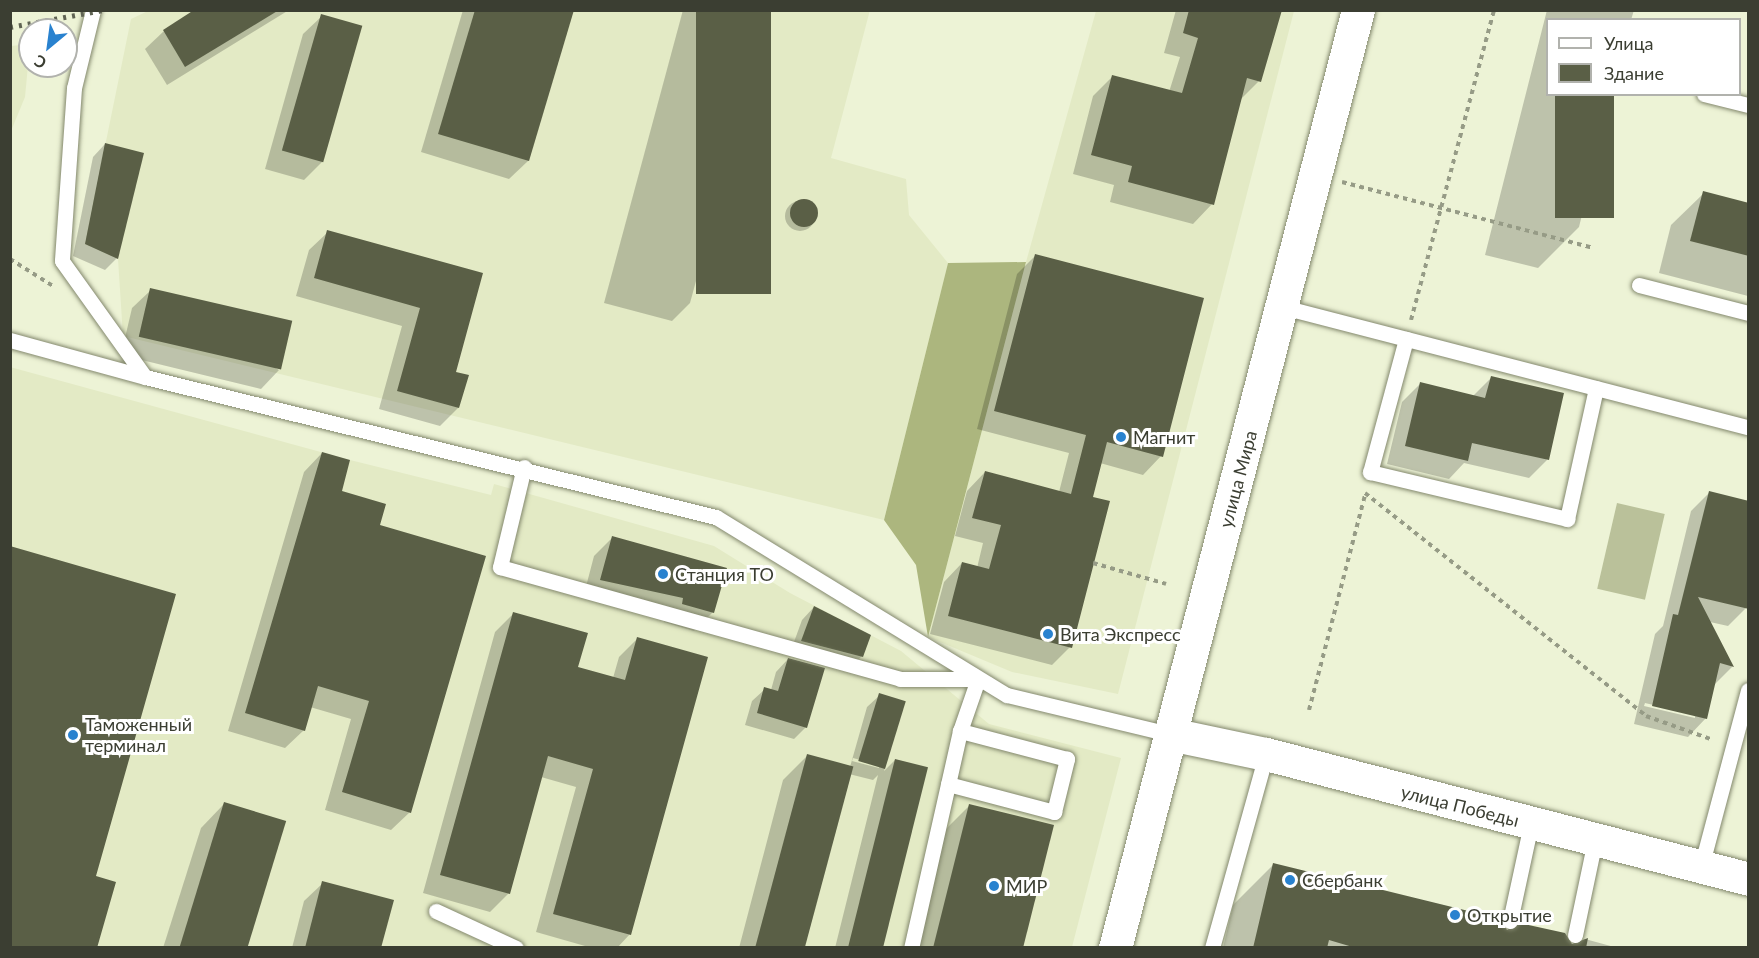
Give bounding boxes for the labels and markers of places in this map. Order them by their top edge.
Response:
place label: Магнит [1133,426,1195,448]
marker: Магнит [1114,430,1128,444]
place label: Станция ТО [675,563,774,585]
marker: Станция ТО [656,567,670,581]
place label: Вита Экспресс [1060,623,1181,645]
marker: Вита Экспресс [1041,627,1055,641]
place label: Таможенный терминал [85,714,192,756]
marker: Таможенный терминал [66,728,80,742]
place label: Сбербанк [1302,869,1383,891]
marker: Сбербанк [1283,873,1297,887]
place label: МИР [1006,875,1047,897]
marker: МИР [987,879,1001,893]
place label: Открытие [1467,904,1552,926]
marker: Открытие [1448,908,1462,922]

